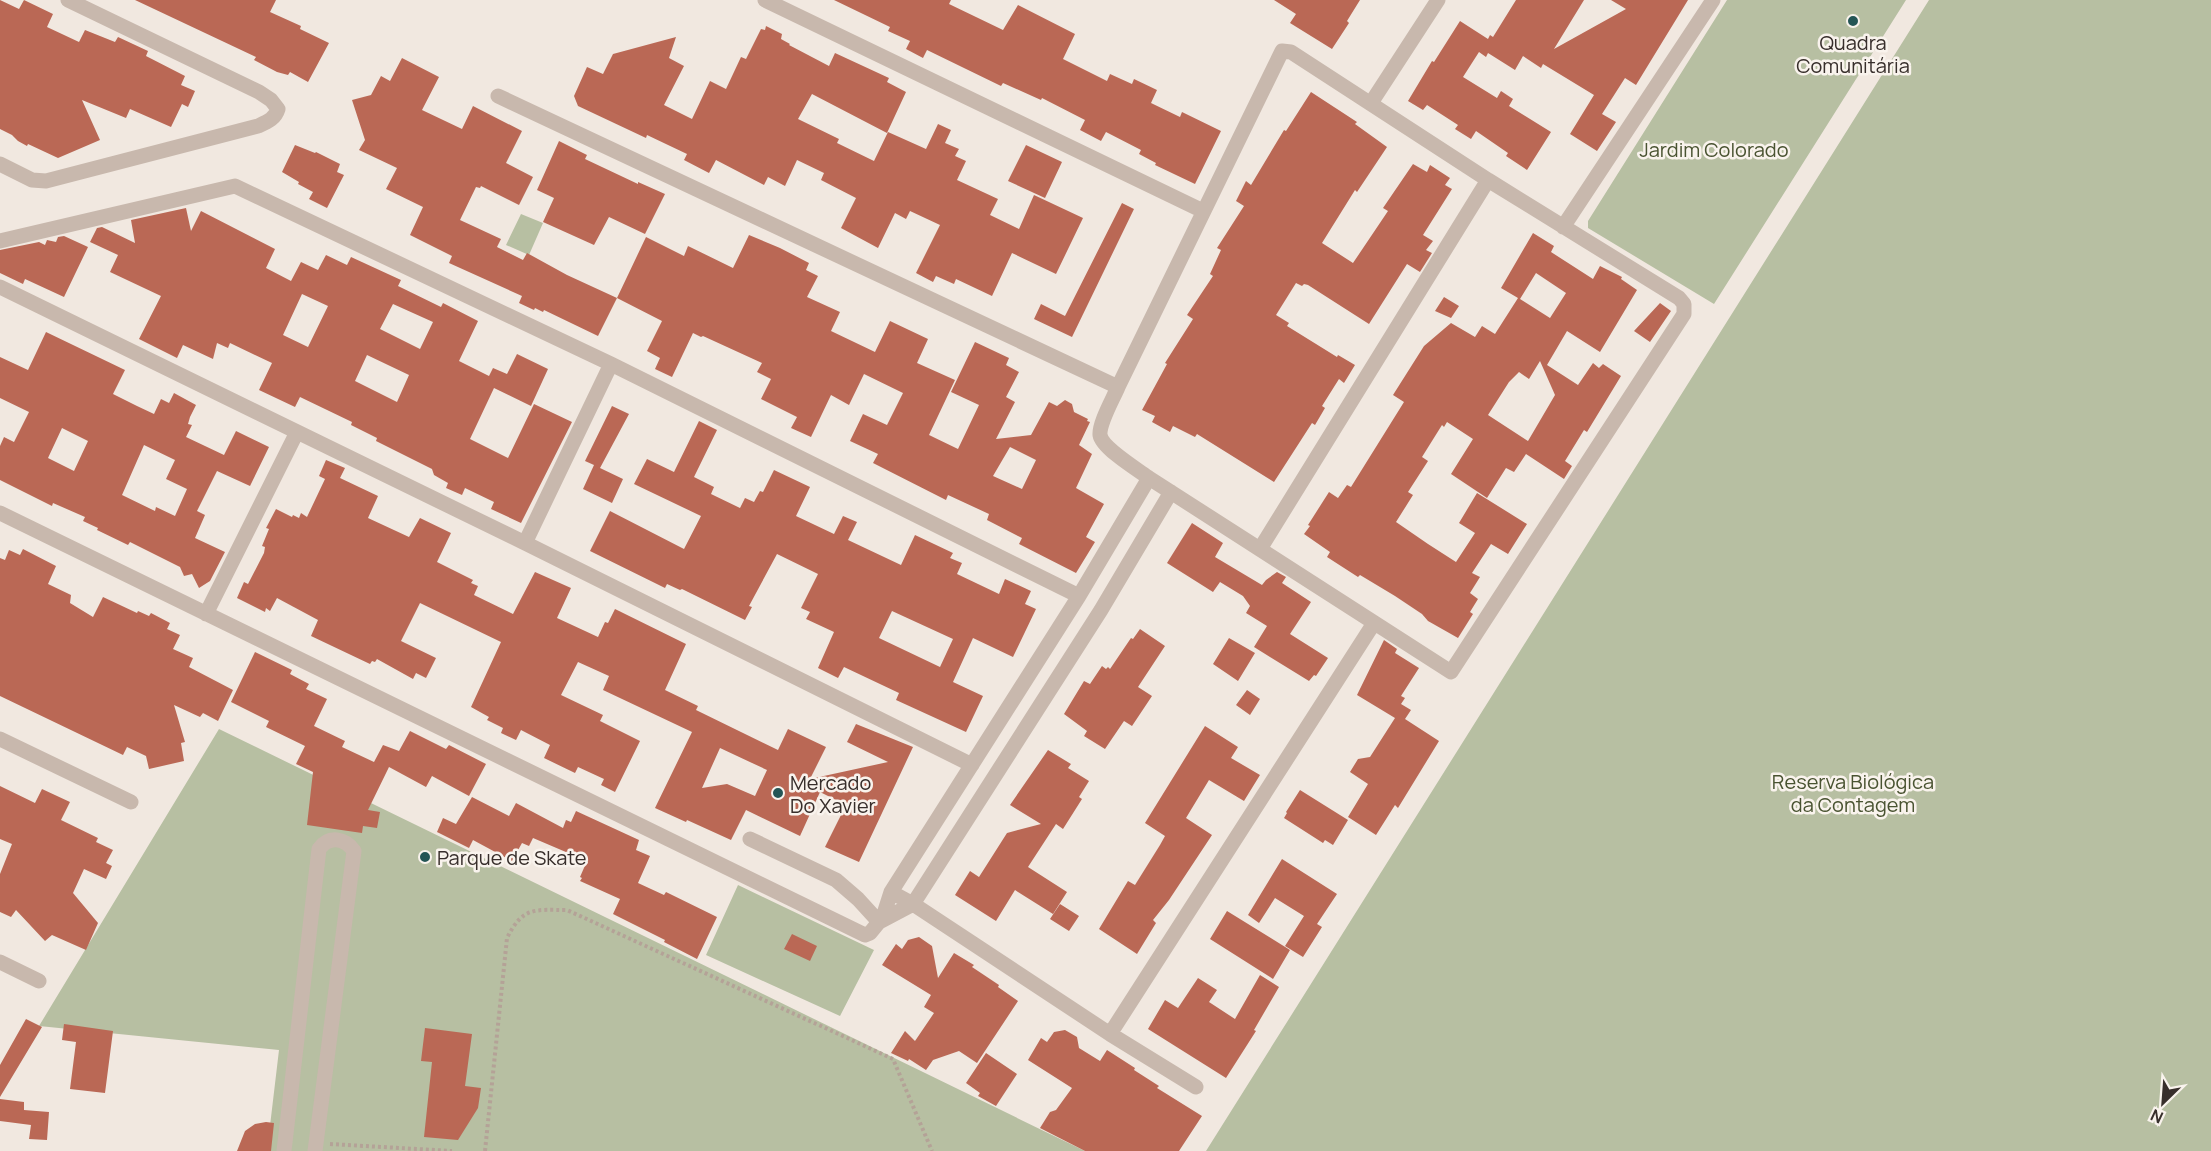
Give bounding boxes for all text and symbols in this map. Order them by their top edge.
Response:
marker: Quadra Comunitária [1846,14,1860,28]
place label: Quadra Comunitária [1796,29,1910,79]
park label: Jardim Colorado [1639,136,1789,163]
park label: Reserva Biológica da Contagem [1772,768,1934,818]
place label: Mercado Do Xavier [790,769,876,819]
marker: Mercado Do Xavier [771,786,785,800]
place label: Parque de Skate [437,844,587,871]
marker: Parque de Skate [418,850,432,864]
north arrow [2133,1073,2193,1133]
text: N [2147,1104,2167,1129]

